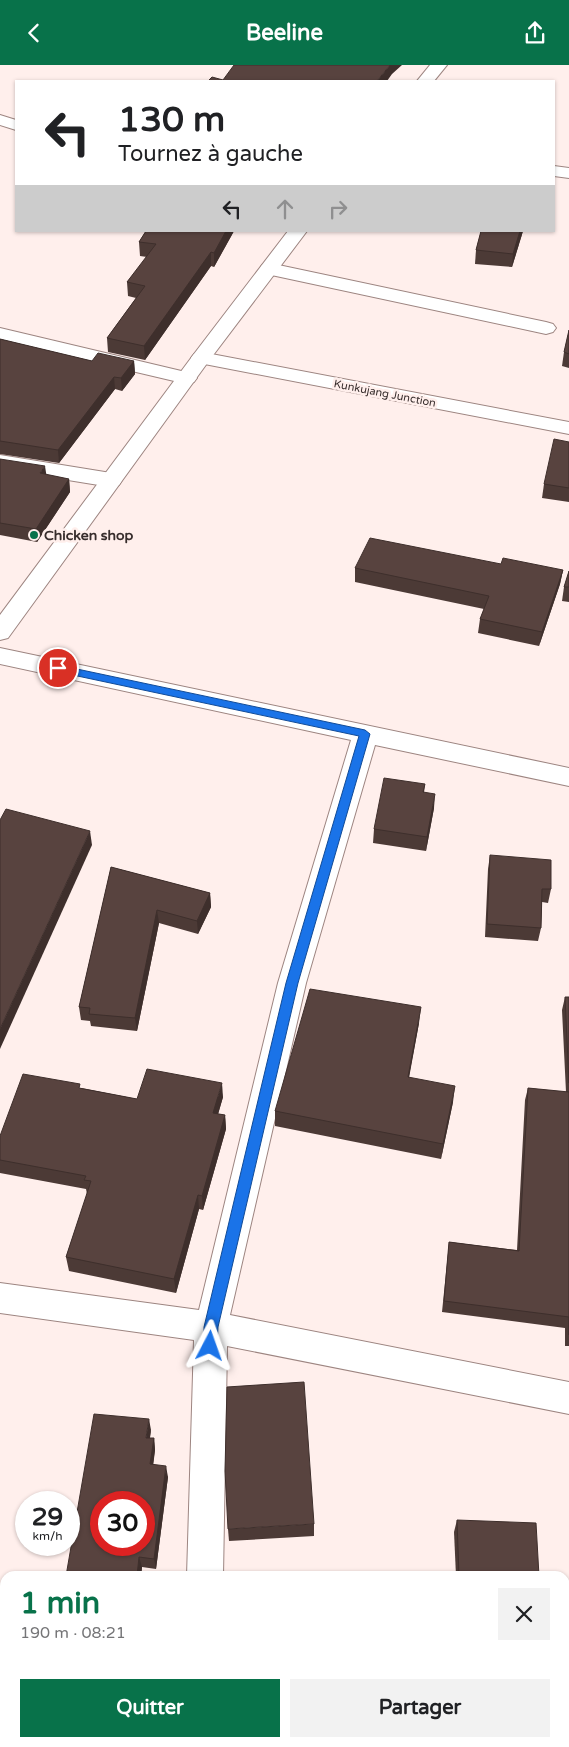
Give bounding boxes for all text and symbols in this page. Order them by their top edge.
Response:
icon: back [20,19,48,47]
icon: share [521,19,549,47]
text: Beeline [246,20,323,46]
text: 130 m [118,99,225,141]
icon: left [35,100,100,165]
text: Tournez à gauche [118,141,303,167]
icon: left [218,195,246,223]
icon: ahead [271,195,299,223]
icon: right [324,195,352,223]
street label: Kunkujang Junction [333,377,437,410]
place label: Chicken shop [44,527,134,544]
marker: Chicken shop [28,529,40,541]
pin [37,647,79,689]
icon: arrive [44,654,72,682]
position arrow [183,1319,235,1371]
speed limit sign: 30 [90,1491,155,1556]
text: 29 [32,1502,63,1532]
text: km/h [32,1529,63,1543]
text: 1 min [20,1585,100,1622]
button: close [498,1588,550,1640]
text: 190 m · 08:21 [20,1623,126,1643]
button: Quitter [20,1679,280,1737]
button: Partager [290,1679,550,1737]

